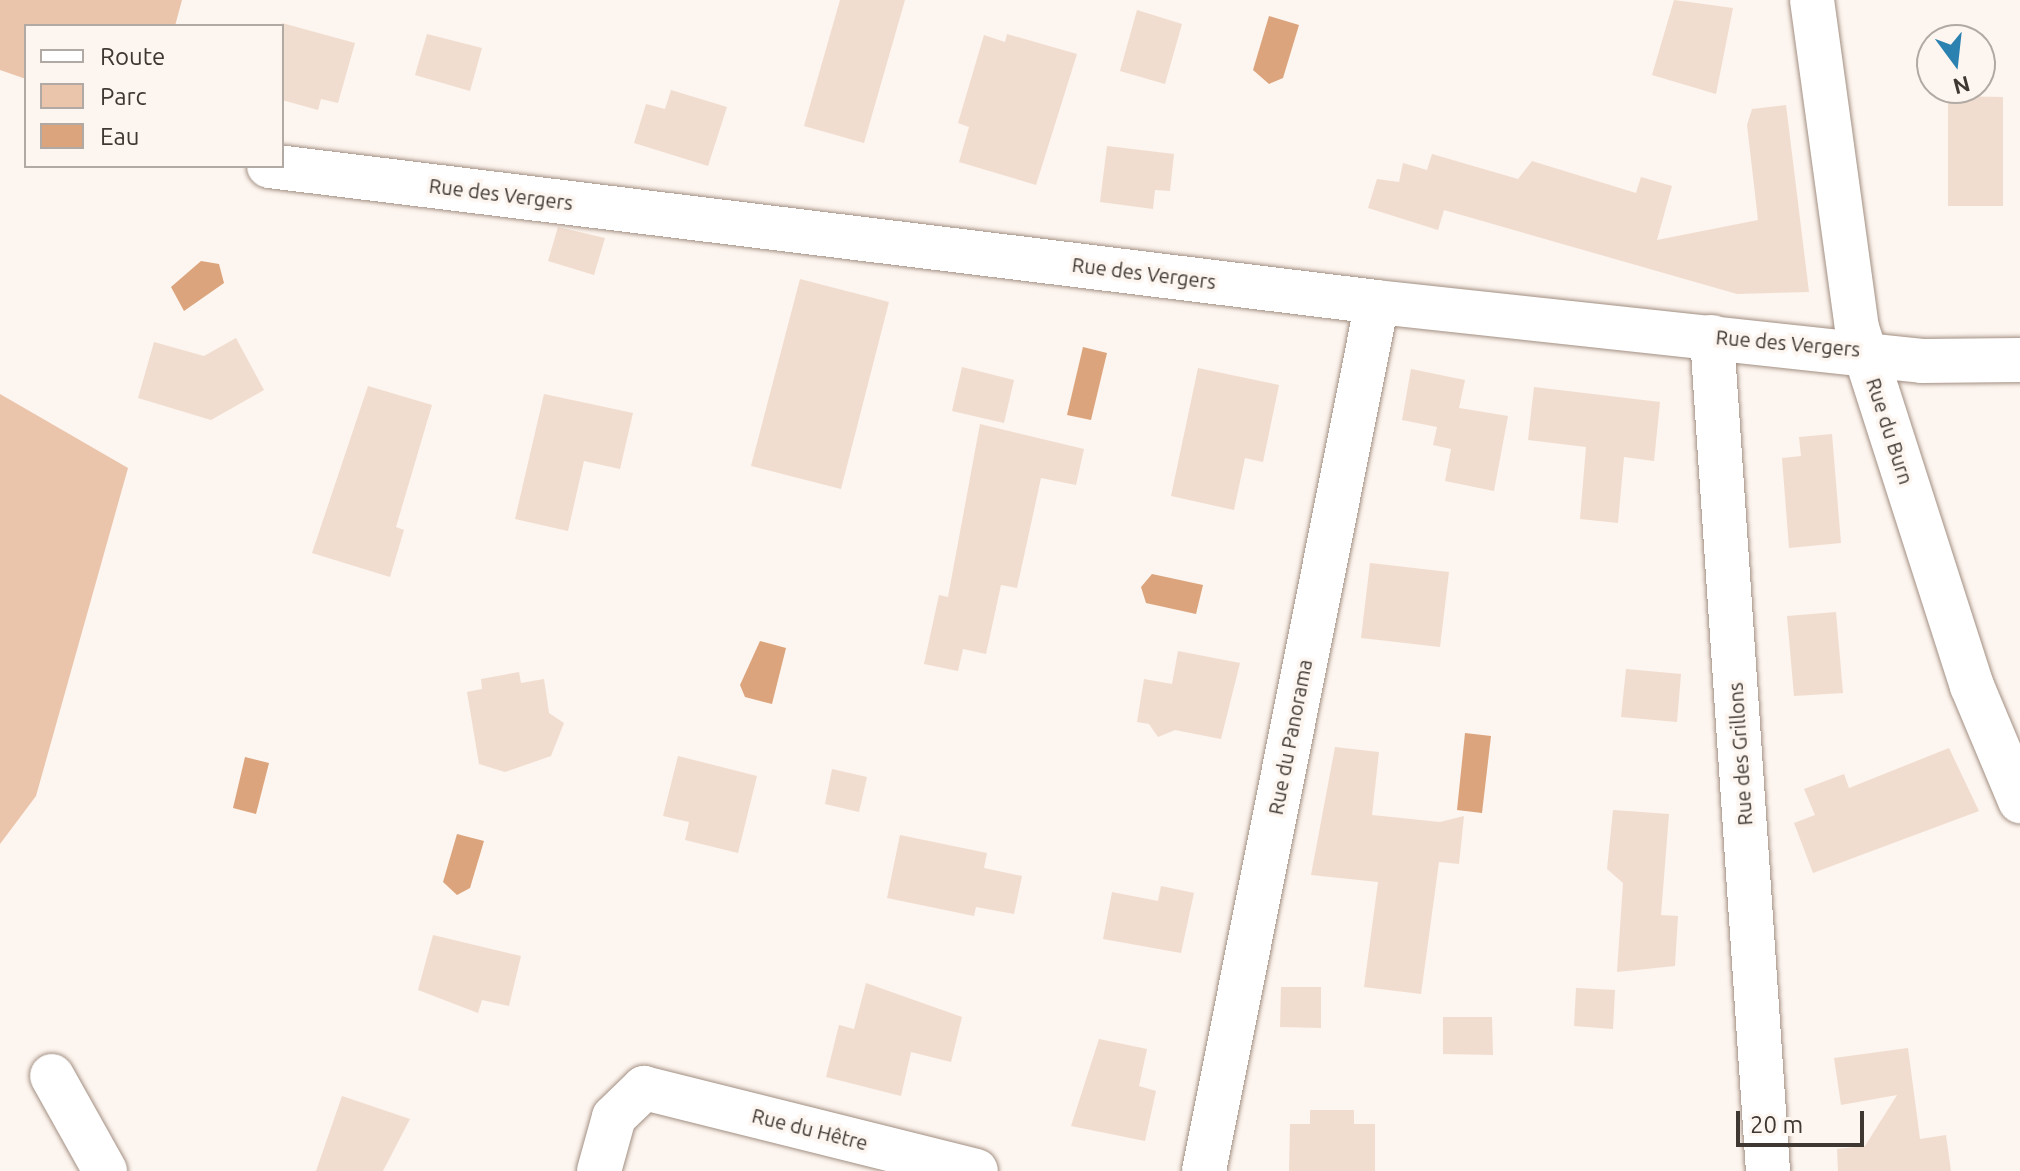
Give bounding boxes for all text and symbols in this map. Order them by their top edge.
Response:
legend [24,24,284,168]
north arrow [1916,24,1996,104]
text: Route [100,43,165,70]
text: N [1951,72,1973,100]
text: Parc [100,83,147,110]
text: Eau [100,123,139,150]
street label: Rue des Vergers [428,173,574,215]
street label: Rue des Vergers [1071,252,1217,294]
street label: Rue des Vergers [1715,325,1861,361]
street label: Rue du Burn [1862,375,1918,487]
street label: Rue du Panorama [1263,657,1317,817]
street label: Rue des Grillons [1723,682,1757,826]
scale bar [1740,1095,1868,1145]
street label: Rue du Hêtre [750,1103,870,1155]
text: 20 m [1750,1111,1803,1138]

